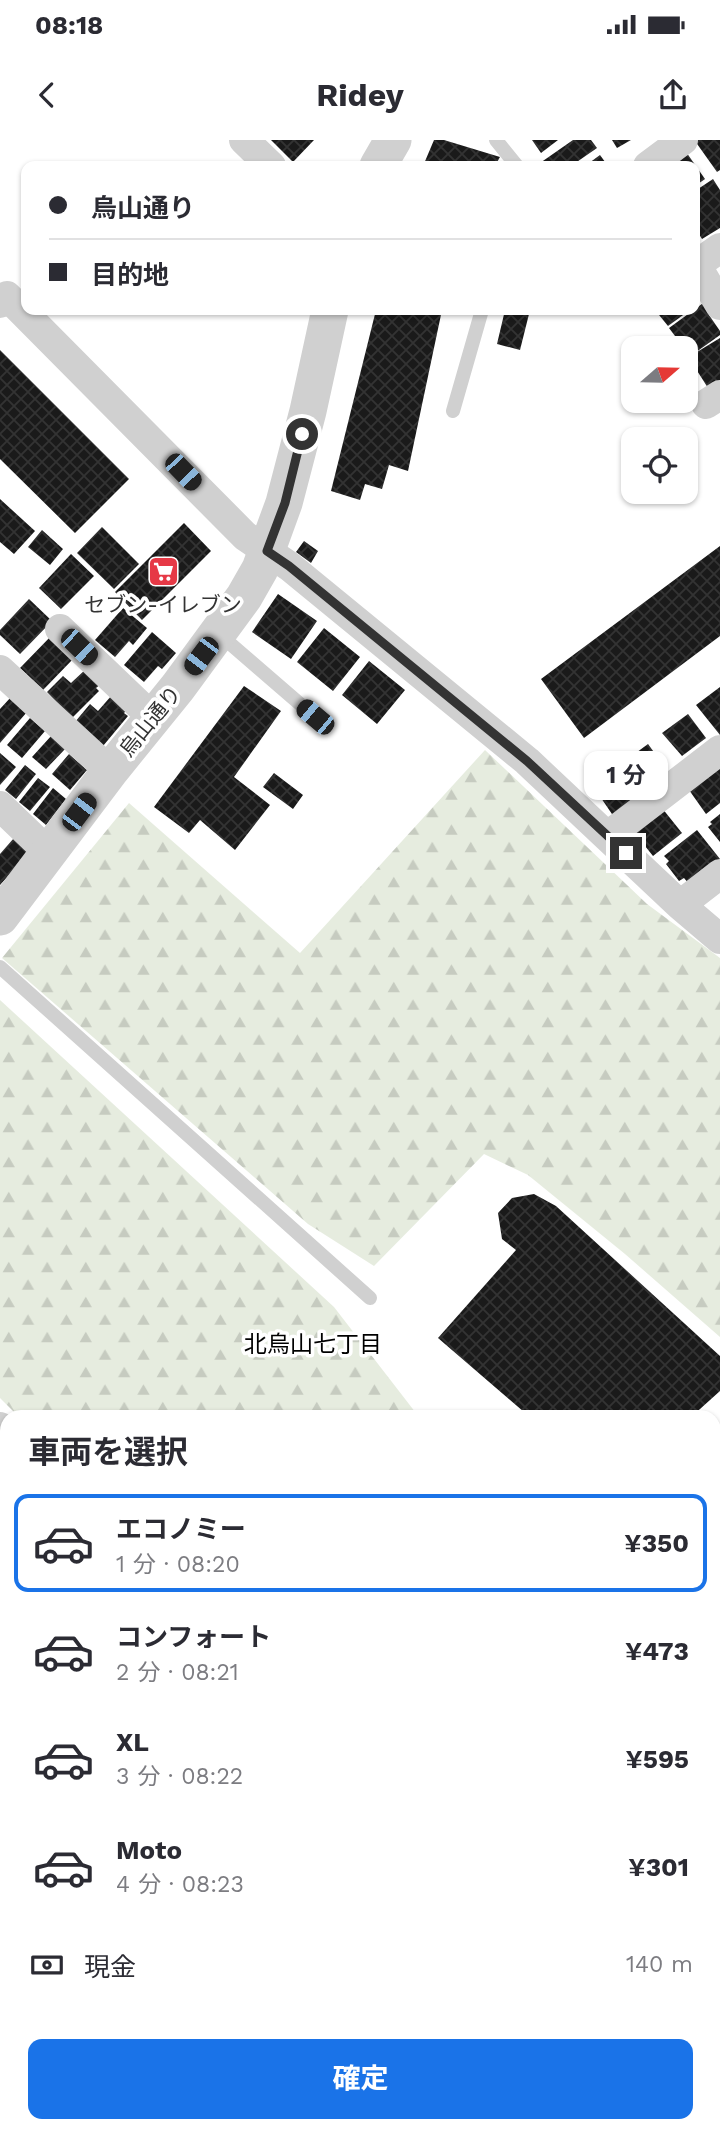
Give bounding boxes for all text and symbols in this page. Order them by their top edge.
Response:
text: 08:18 [35,10,103,40]
icon: back [28,76,66,114]
text: Ridey [316,76,404,114]
icon: share [654,76,692,114]
text: 烏山通り [91,193,195,223]
text: 目的地 [91,260,169,290]
north arrow [621,336,698,413]
map controls [621,336,698,504]
route start [286,418,318,450]
button: locate [621,427,698,504]
car [161,450,206,494]
supermarket icon: セブン-イレブン [146,555,180,589]
place label: セブン-イレブン [84,592,242,617]
car [57,625,102,669]
car [180,633,223,679]
street label: 烏山通り [114,680,186,762]
car [293,695,338,739]
callout: 1 分 [584,752,668,800]
text: 1 分 [606,762,646,789]
car [58,789,101,835]
route end [610,837,642,869]
district label: 北烏山七丁目 [244,1331,382,1358]
text: 車両を選択 [28,1433,188,1471]
icon: car [32,1512,95,1575]
text: エコノミー [116,1514,246,1544]
text: ¥350 [624,1528,689,1558]
text: 1 分 · 08:20 [116,1551,240,1578]
icon: car [32,1620,95,1683]
text: コンフォート [116,1622,271,1652]
text: ¥473 [625,1636,689,1666]
text: 2 分 · 08:21 [116,1659,239,1686]
text: XL [116,1727,149,1757]
icon: car [32,1728,95,1791]
text: ¥595 [626,1744,689,1774]
text: 3 分 · 08:22 [116,1763,243,1790]
text: Moto [116,1835,182,1865]
icon: car [32,1836,95,1899]
text: ¥301 [628,1852,689,1882]
text: 4 分 · 08:23 [116,1871,244,1898]
icon: cash [28,1946,66,1984]
text: 140 m [626,1951,693,1978]
text: 現金 [84,1952,136,1982]
button: 確定 [28,2039,693,2119]

